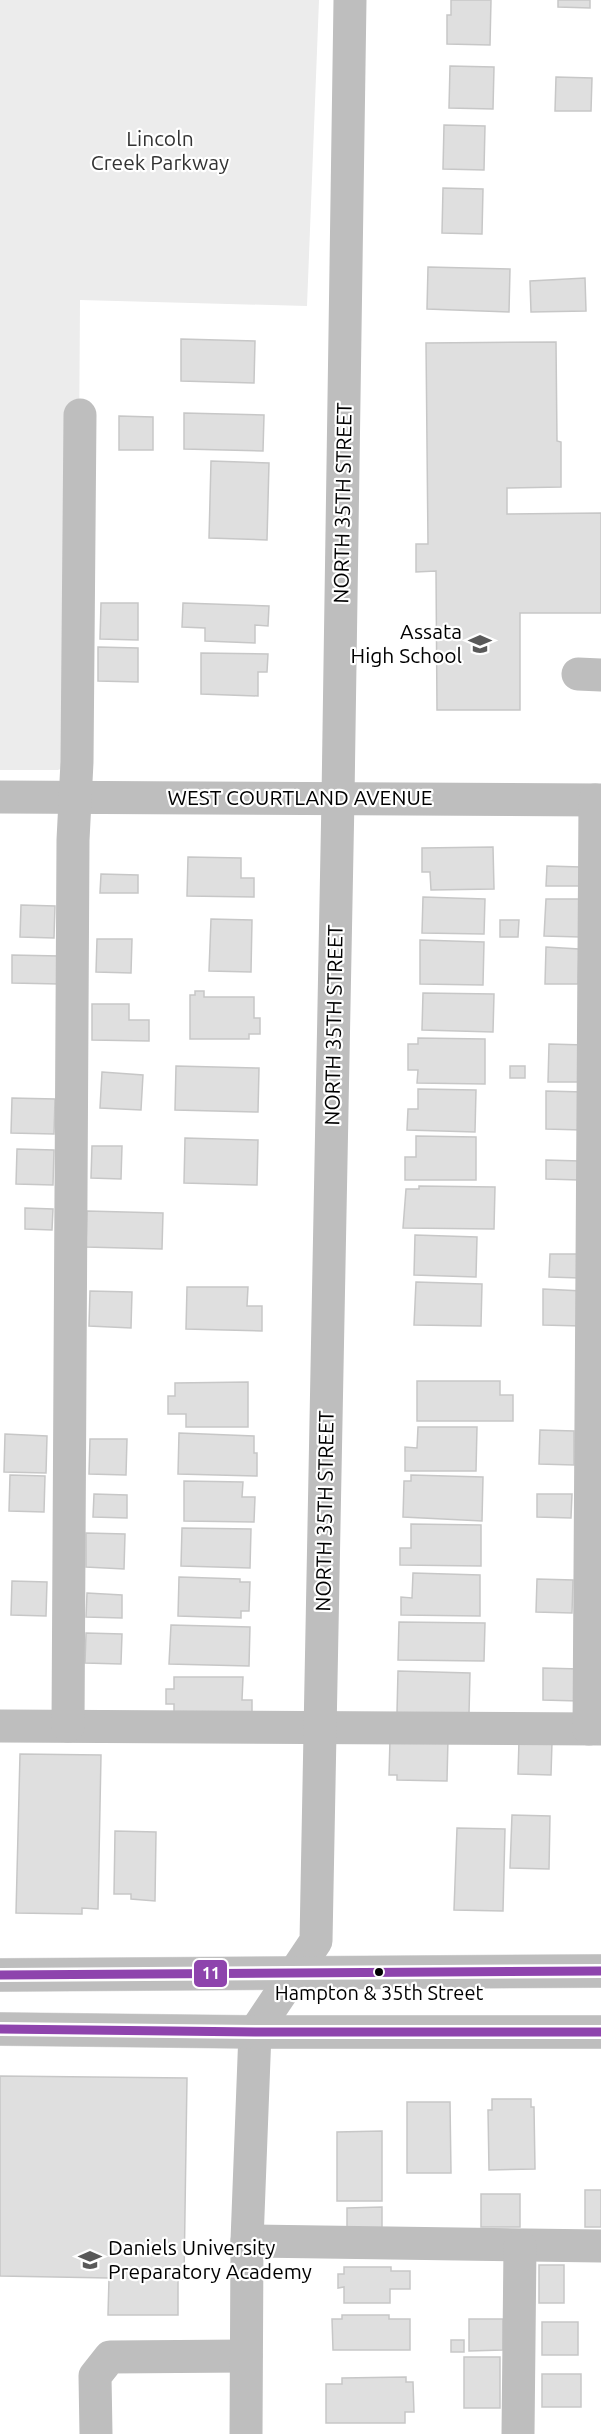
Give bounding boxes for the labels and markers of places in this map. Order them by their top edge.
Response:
place label: Assata High School [351,619,462,667]
school or university icon: Assata High School [467,631,493,657]
marker: Hampton & 35th Street [373,1966,385,1978]
place label: Hampton & 35th Street [275,1981,483,2004]
place label: Daniels University Preparatory Academy [108,2235,312,2283]
school or university icon: Daniels University Preparatory Academy [77,2247,103,2273]

